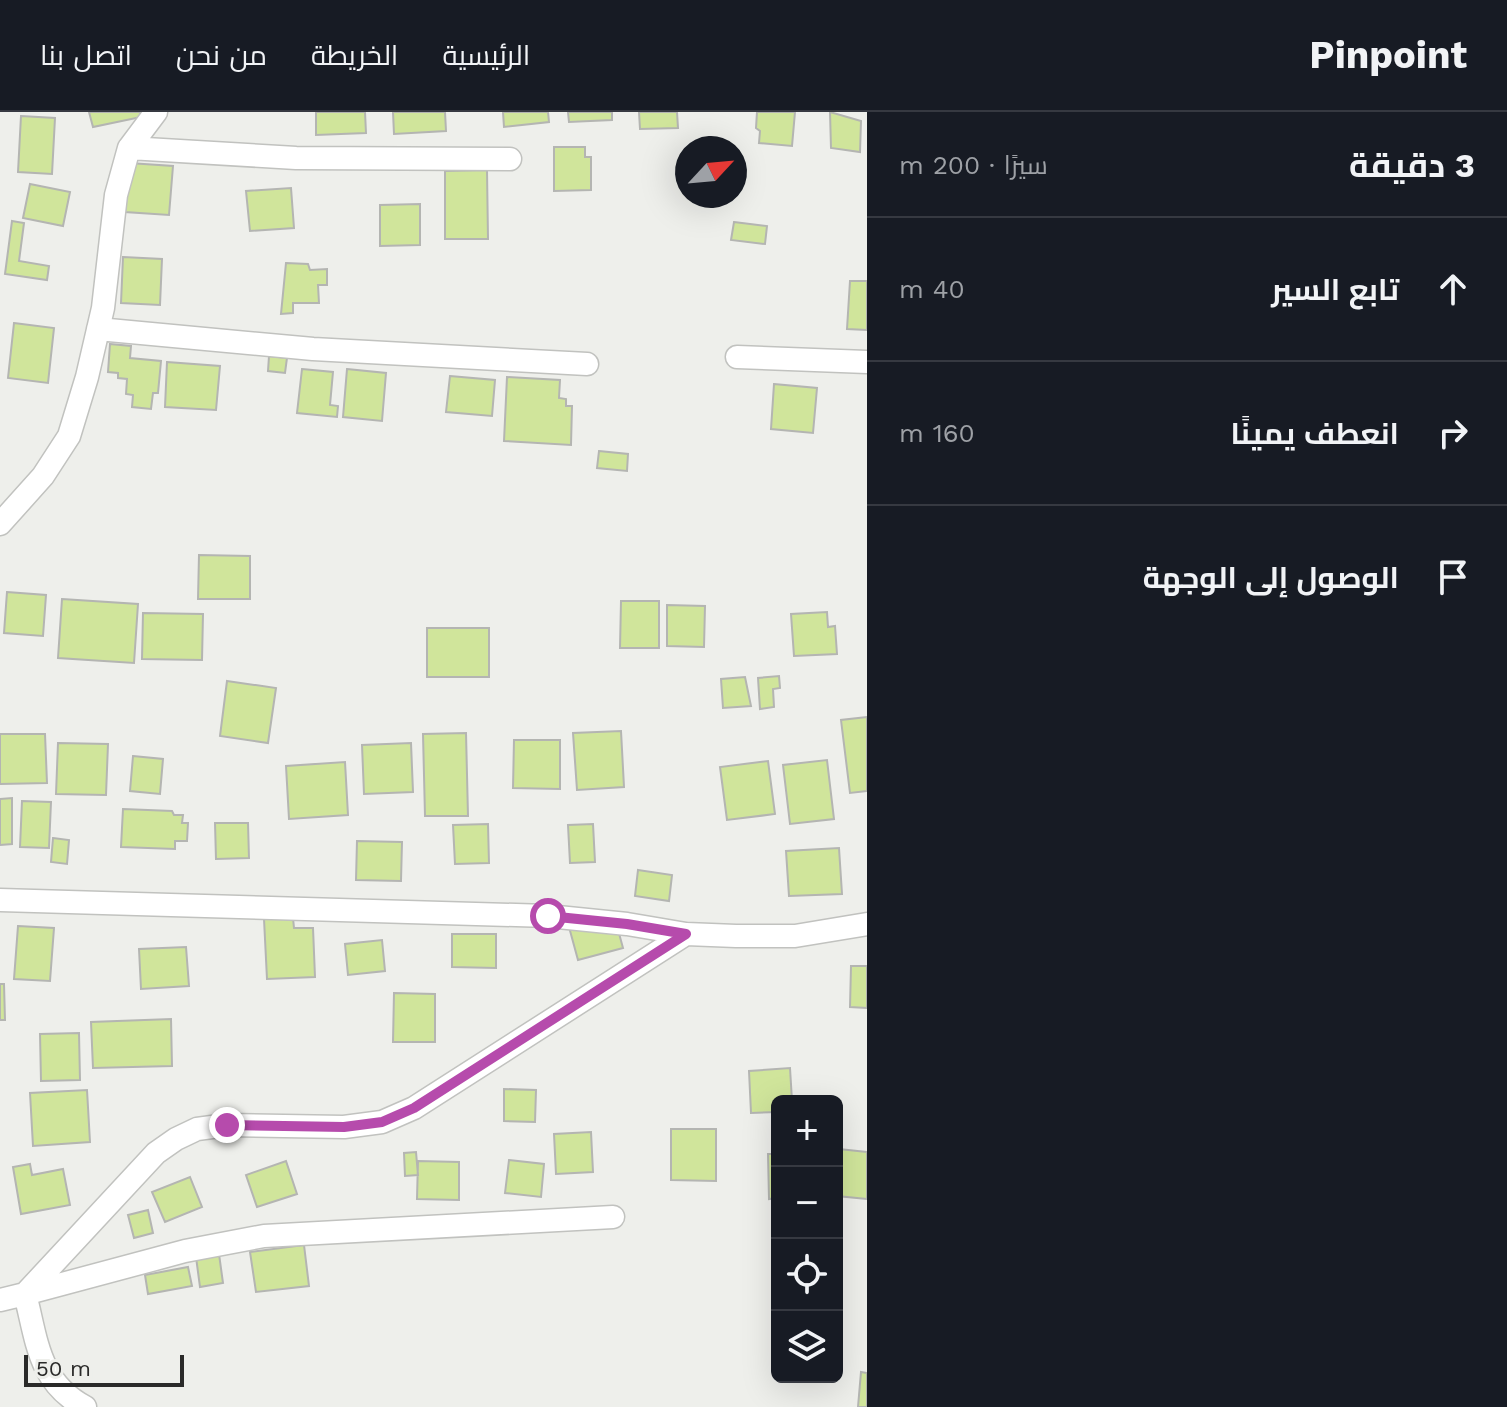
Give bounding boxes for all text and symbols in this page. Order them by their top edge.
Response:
text: Pinpoint [1309,33,1467,77]
text: اتصل بنا [40,39,132,72]
text: من نحن [176,39,267,72]
text: الخريطة [311,39,398,72]
text: الرئيسية [442,39,530,72]
north arrow [675,136,747,208]
text: 3 دقيقة [1349,145,1475,185]
text: سيرًا · 200 m [899,150,1048,180]
icon: ahead [1431,267,1475,311]
text: تابع السير [1271,272,1399,307]
text: 40 m [899,274,965,304]
icon: right [1431,411,1475,455]
text: انعطف يمينًا [1230,416,1399,451]
text: 160 m [899,418,975,448]
icon: arrive [1431,555,1475,599]
text: الوصول إلى الوجهة [1143,560,1399,595]
route start [530,898,566,934]
map controls [771,1095,843,1383]
button: + [771,1095,843,1167]
route end [209,1107,245,1143]
button: − [771,1167,843,1239]
button: locate [771,1239,843,1311]
button: layers [771,1311,843,1383]
scale bar [24,1351,184,1387]
text: 50 m [36,1356,91,1381]

